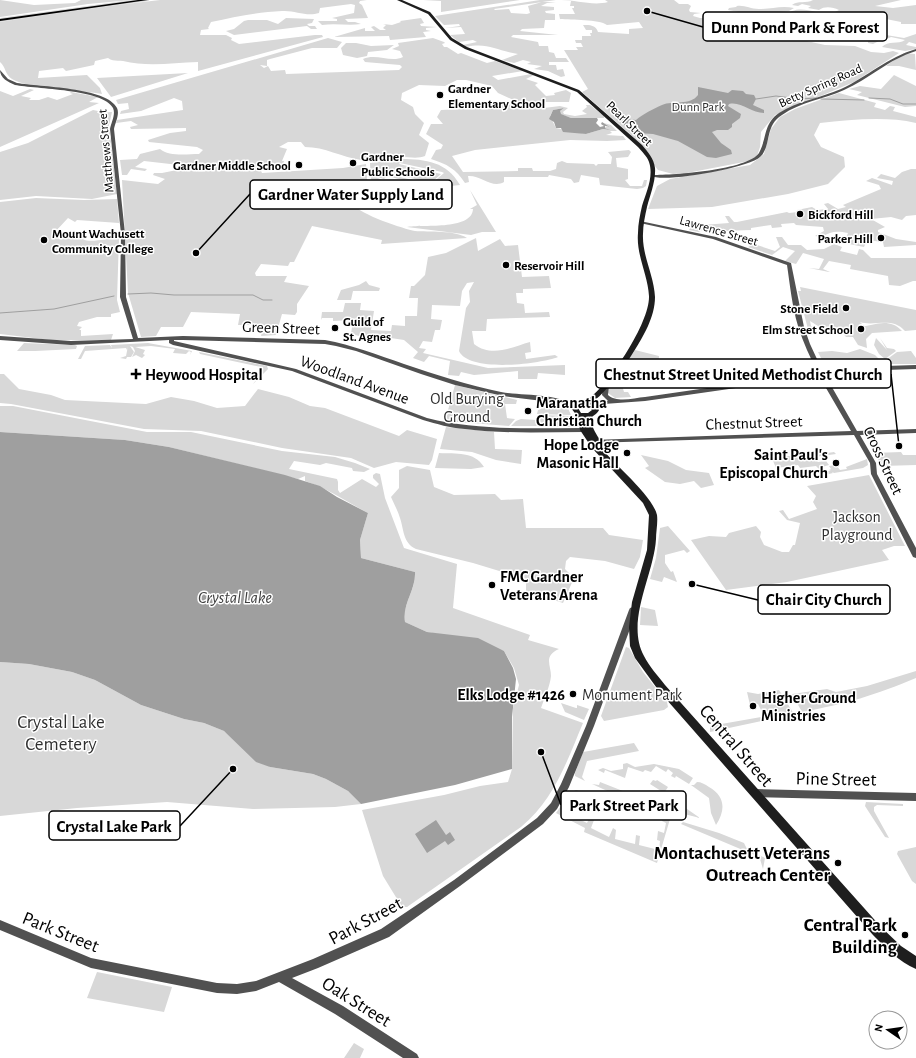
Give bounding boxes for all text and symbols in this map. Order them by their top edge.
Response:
callout: Dunn Pond Park & Forest [703,12,887,41]
text: Dunn Pond Park & Forest [711,19,879,36]
street label: Betty Spring Road [777,62,865,111]
place label: Gardner Elementary School [448,83,545,111]
marker: Gardner Elementary School [435,90,445,100]
street label: Pearl Street [603,99,654,149]
park label: Dunn Park [672,101,724,114]
street label: Matthews Street [96,109,117,193]
place label: Gardner Public Schools [361,151,435,179]
marker: Gardner Public Schools [348,158,358,168]
place label: Gardner Middle School [173,160,291,173]
marker: Gardner Middle School [294,160,304,170]
callout: Gardner Water Supply Land [250,180,452,209]
text: Gardner Water Supply Land [258,186,444,204]
marker: Bickford Hill [795,209,805,219]
place label: Bickford Hill [808,209,873,222]
street label: Lawrence Street [678,214,759,249]
place label: Mount Wachusett Community College [52,228,153,256]
place label: Parker Hill [817,233,873,246]
marker: Parker Hill [876,233,886,243]
marker: Mount Wachusett Community College [39,235,49,245]
marker: Reservoir Hill [501,260,511,270]
place label: Reservoir Hill [514,260,584,273]
place label: Stone Field [780,303,838,316]
marker: Stone Field [841,303,851,313]
place label: Guild of St. Agnes [343,316,391,344]
street label: Green Street [242,319,320,337]
marker: Guild of St. Agnes [330,323,340,333]
place label: Elm Street School [762,324,853,337]
marker: Elm Street School [856,324,866,334]
street label: Woodland Avenue [298,353,411,407]
callout: Chestnut Street United Methodist Church [596,359,891,388]
text: Chestnut Street United Methodist Church [604,366,882,383]
place label: Heywood Hospital [145,367,263,384]
marker: Heywood Hospital [130,368,142,380]
park label: Old Burying Ground [430,391,504,425]
place label: Maranatha Christian Church [536,395,642,429]
marker: Maranatha Christian Church [523,406,533,416]
street label: Chestnut Street [705,413,803,433]
street label: Cross Street [860,424,906,497]
place label: Hope Lodge Masonic Hall [537,437,619,471]
place label: Saint Paul's Episcopal Church [719,447,828,481]
marker: Hope Lodge Masonic Hall [622,448,632,458]
marker: Saint Paul's Episcopal Church [831,458,841,468]
park label: Jackson Playground [821,509,893,544]
place label: FMC Gardner Veterans Arena [500,569,598,603]
marker: FMC Gardner Veterans Arena [487,580,497,590]
callout: Chair City Church [758,585,890,614]
water label: Crystal Lake [198,589,272,606]
text: Chair City Church [766,591,882,609]
place label: Elks Lodge #1426 [457,687,565,703]
park label: Monument Park [582,687,683,703]
marker: Elks Lodge #1426 [568,689,578,699]
place label: Higher Ground Ministries [761,690,857,724]
street label: Central Street [695,701,776,790]
marker: Higher Ground Ministries [748,701,758,711]
park label: Crystal Lake Cemetery [17,713,105,754]
street label: Pine Street [795,769,877,790]
callout: Park Street Park [561,791,686,820]
text: Park Street Park [569,797,679,814]
callout: Crystal Lake Park [49,811,180,840]
text: Crystal Lake Park [56,818,172,836]
place label: Montachusett Veterans Outreach Center [654,844,830,885]
marker: Montachusett Veterans Outreach Center [833,858,843,868]
street label: Park Street [326,894,406,949]
street label: Park Street [19,908,101,956]
place label: Central Park Building [804,916,898,957]
marker: Central Park Building [900,930,910,940]
street label: Oak Street [318,974,394,1031]
north arrow [868,1010,908,1050]
text: N [873,1023,885,1033]

